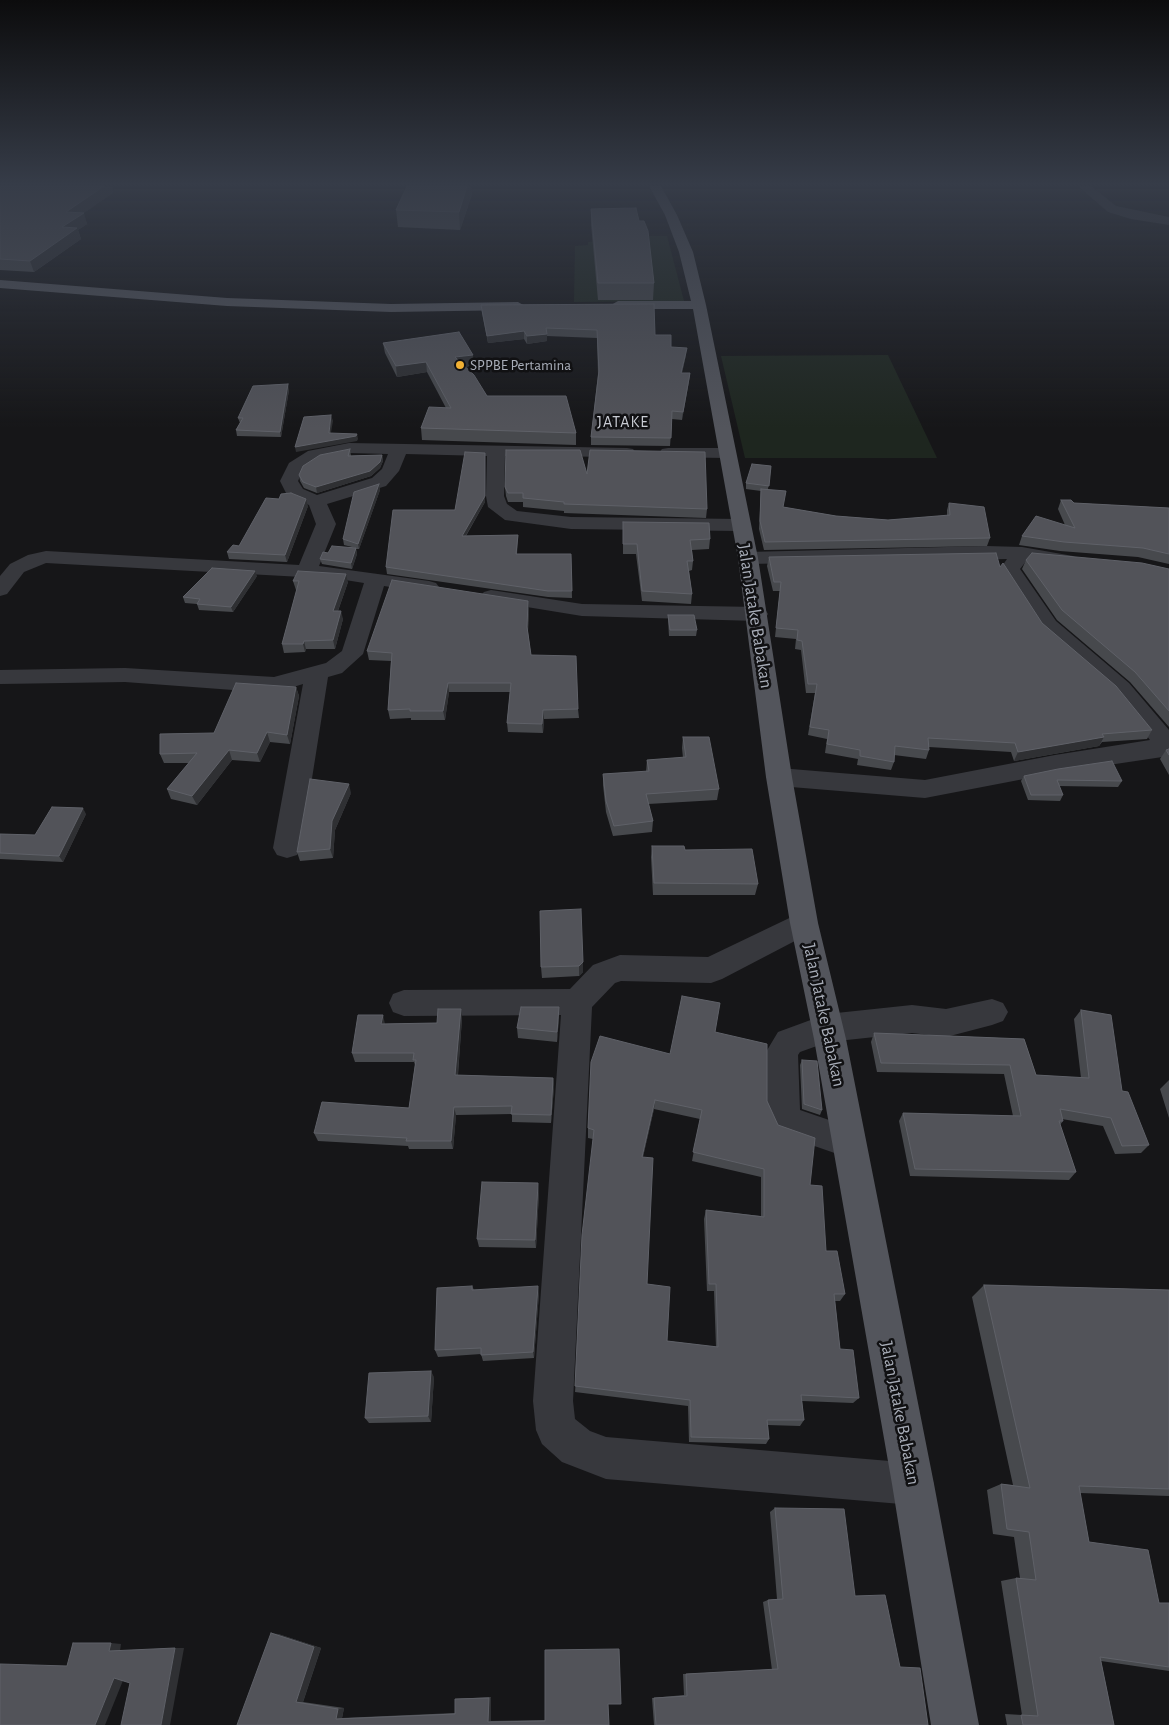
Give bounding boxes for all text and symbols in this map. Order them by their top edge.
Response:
place label: SPPBE Pertamina [470,356,571,374]
marker: SPPBE Pertamina [454,359,466,371]
district label: JATAKE [596,412,650,432]
street label: Jalan Jatake Babakan [733,542,777,690]
street label: Jalan Jatake Babakan [798,941,850,1089]
street label: Jalan Jatake Babakan [875,1339,925,1487]

